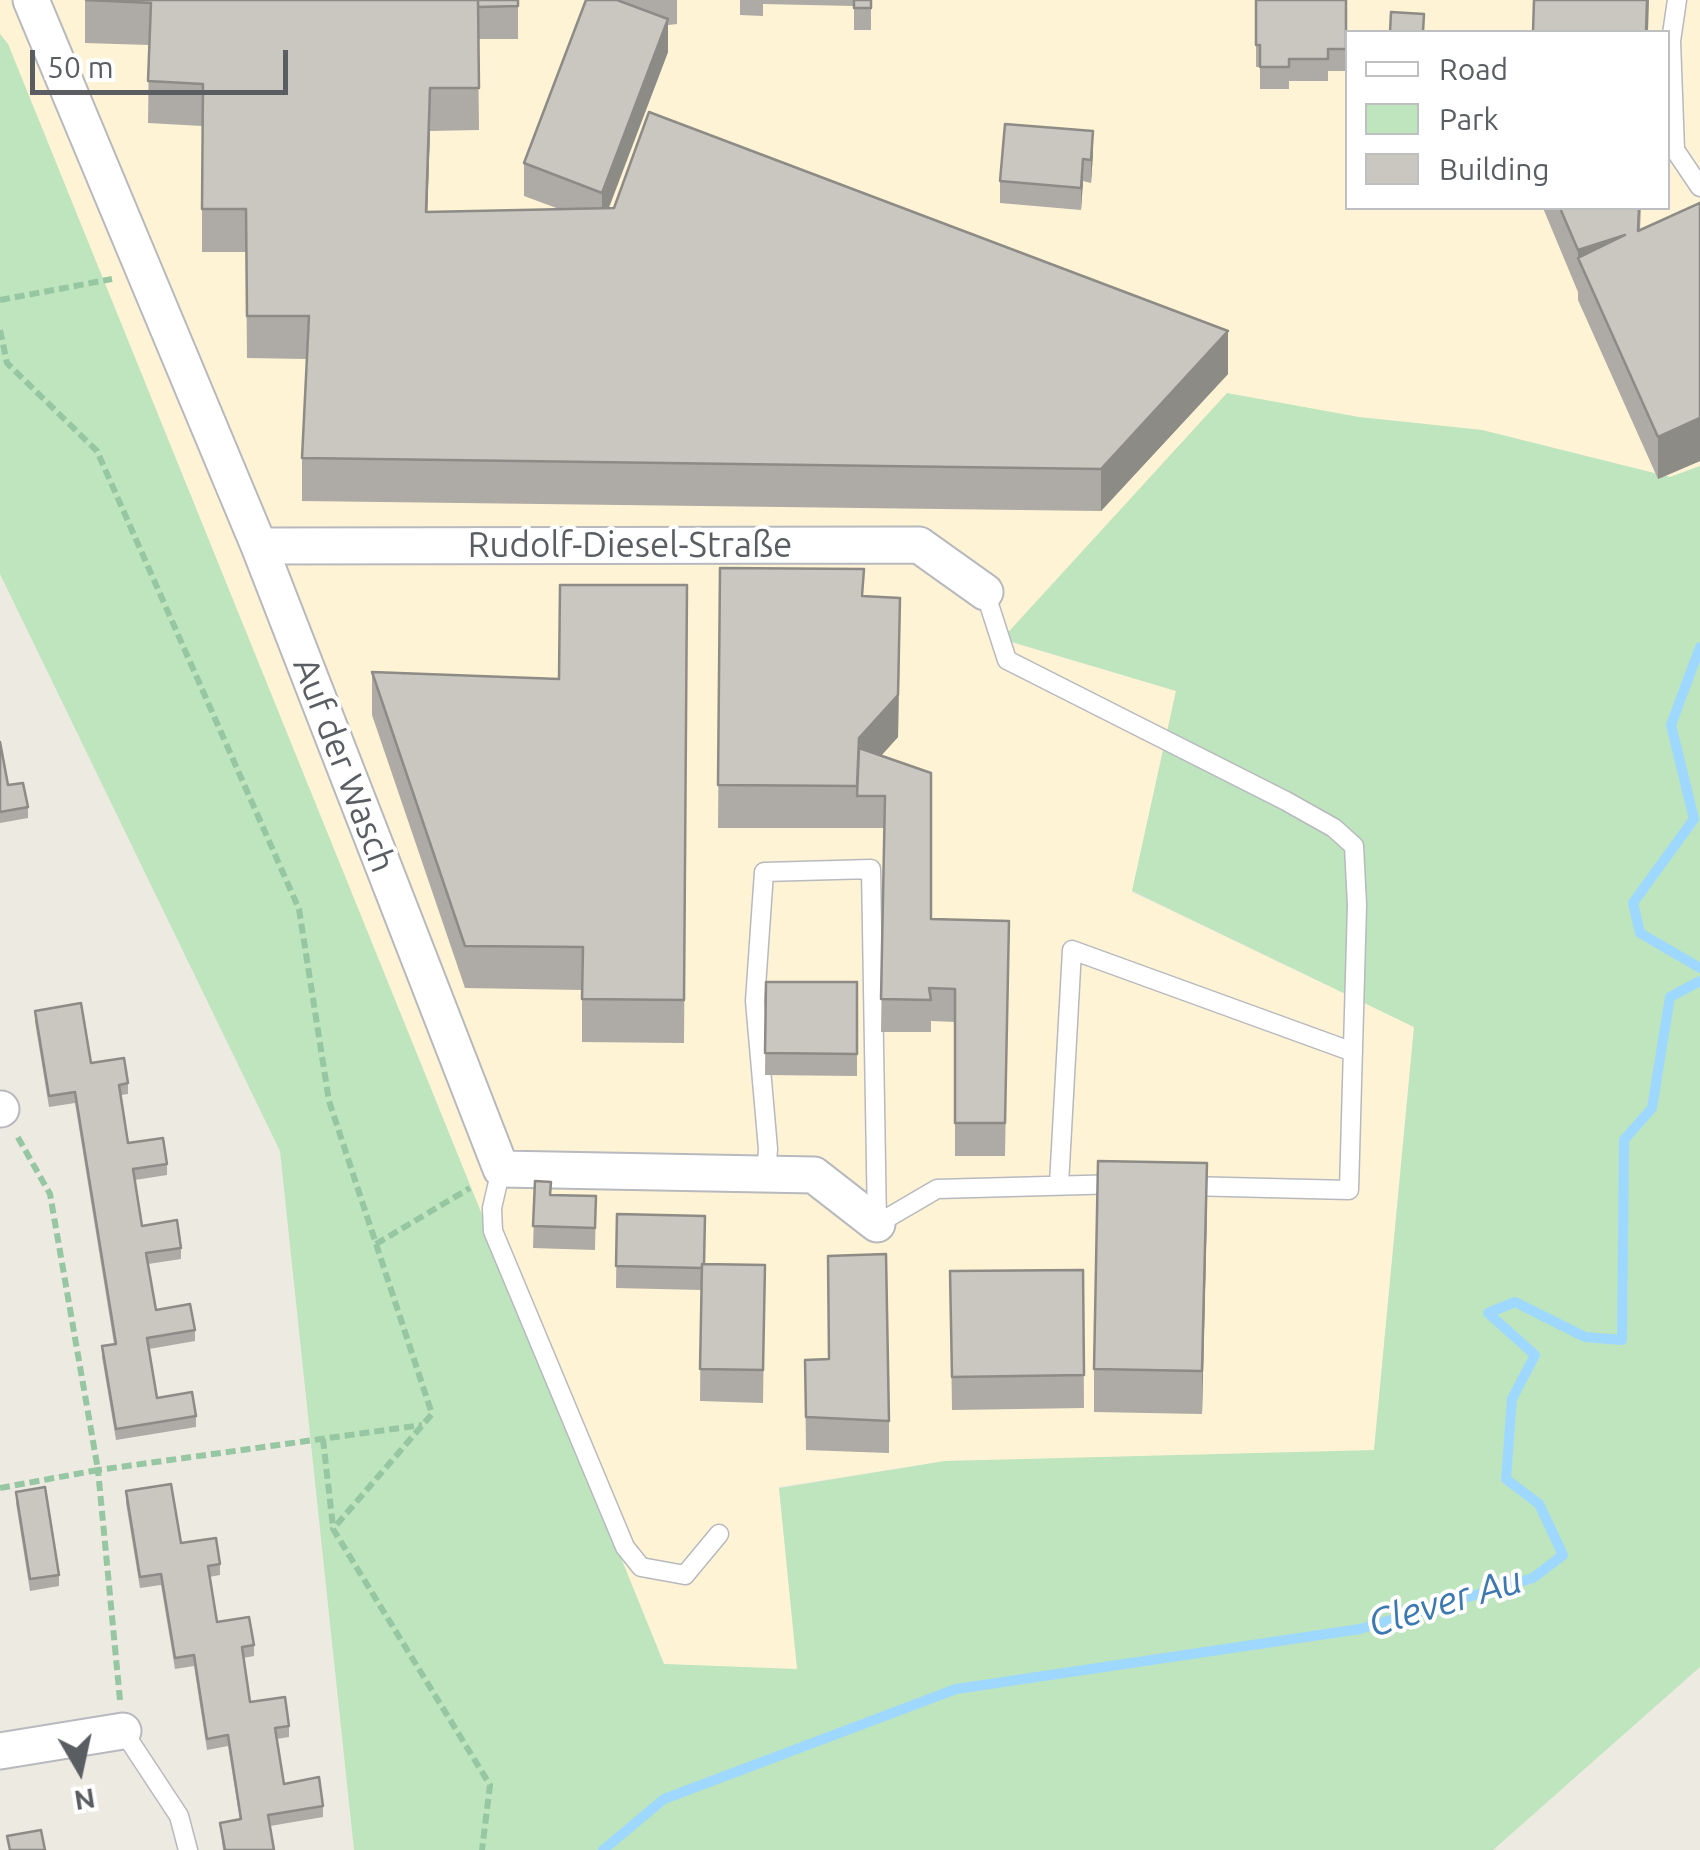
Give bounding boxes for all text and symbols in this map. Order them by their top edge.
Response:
scale bar [35,30,292,92]
legend [1345,30,1670,210]
text: 50 m [47,50,114,84]
text: Road [1439,52,1508,86]
text: Park [1439,102,1499,136]
text: Building [1439,152,1550,186]
street label: Rudolf-Diesel-Straße [468,524,792,566]
street label: Auf der Wasch [284,652,404,878]
water label: Clever Au [1363,1557,1527,1647]
north arrow [30,1720,130,1820]
text: N [72,1783,98,1817]

